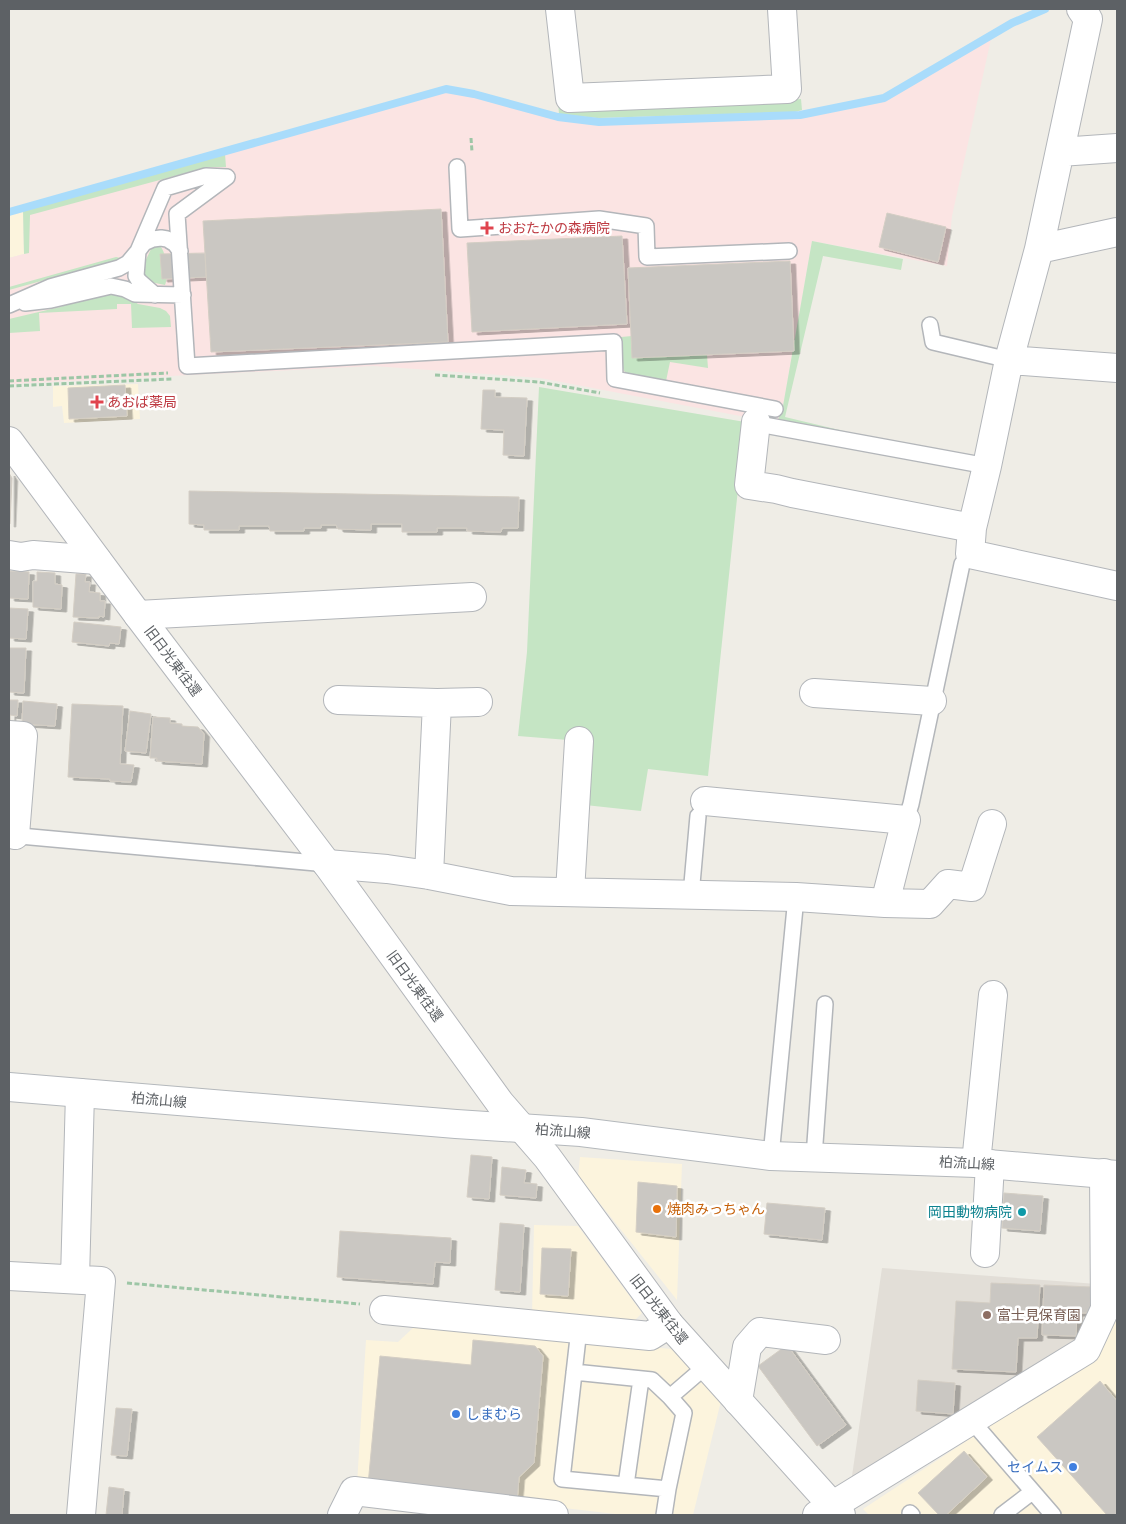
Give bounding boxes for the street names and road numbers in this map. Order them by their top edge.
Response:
street label: 旧日光東往還 [141,623,205,700]
street label: 旧日光東往還 [383,947,446,1025]
street label: 柏流山線 [130,1090,188,1111]
street label: 柏流山線 [534,1121,591,1142]
street label: 柏流山線 [939,1154,995,1173]
street label: 旧日光東往還 [626,1271,691,1348]

